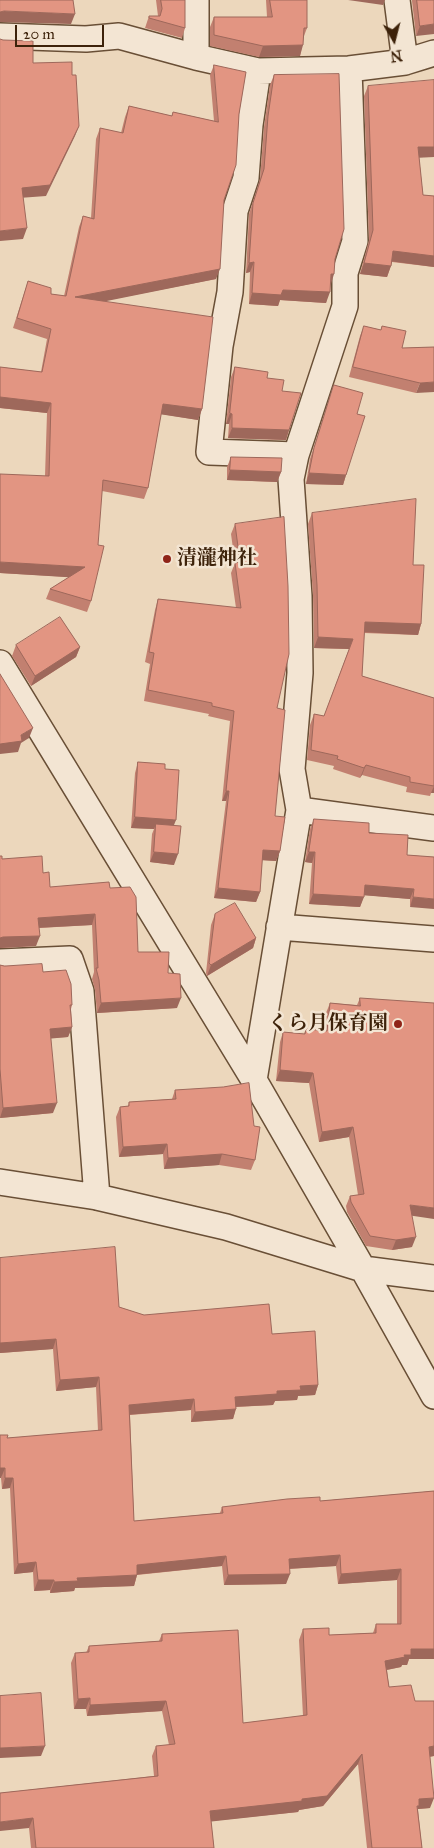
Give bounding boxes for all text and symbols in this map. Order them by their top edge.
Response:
scale bar [18,15,106,47]
north arrow [369,15,419,65]
text: 20 m [23,25,55,43]
text: N [389,46,403,65]
place label: 清瀧神社 [177,547,257,571]
marker: 清瀧神社 [161,553,173,565]
place label: くら月保育園 [268,1012,388,1036]
marker: くら月保育園 [392,1018,404,1030]

